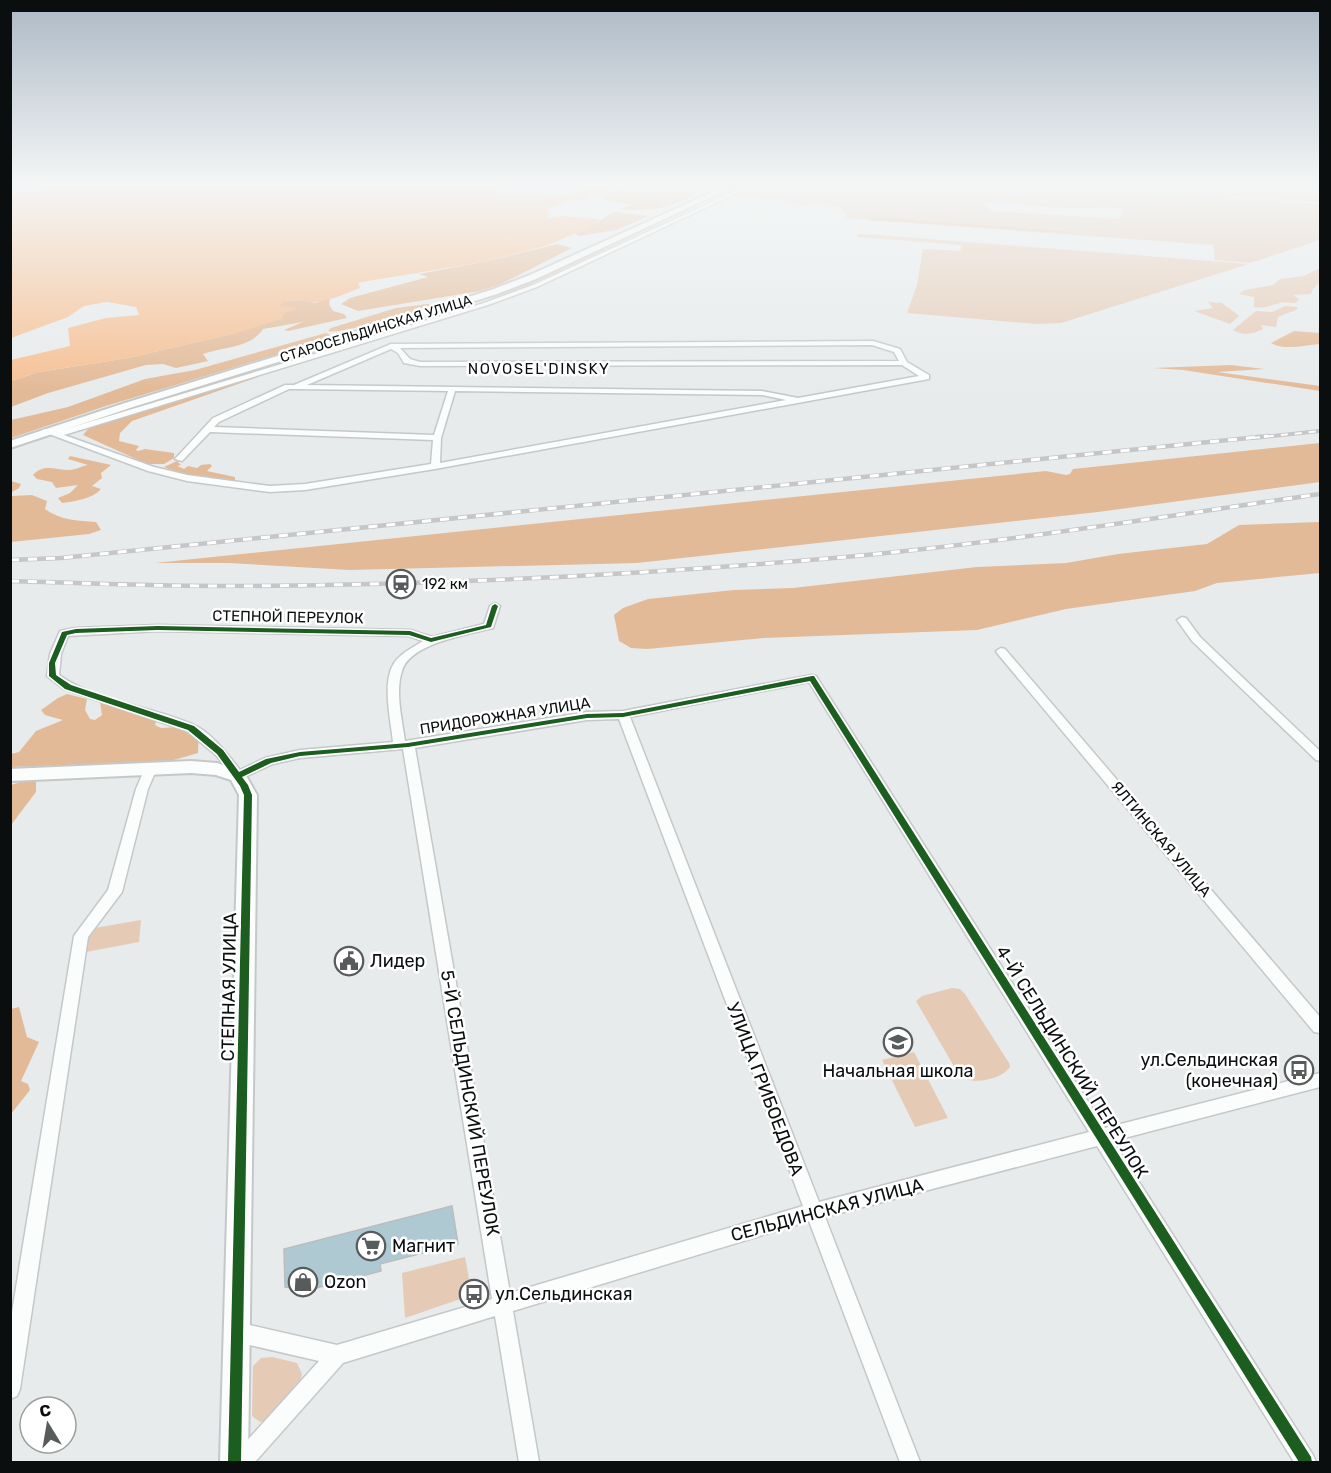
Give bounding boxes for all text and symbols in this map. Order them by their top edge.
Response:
street label: СТАРОСЕЛЬДИНСКАЯ УЛИЦА [278,291,475,366]
district label: NOVOSEL'DINSKY [468,360,610,378]
station icon: 192 км [385,568,417,600]
place label: 192 км [422,575,468,593]
street label: СТЕПНОЙ ПЕРЕУЛОК [212,607,364,627]
street label: ПРИДОРОЖНАЯ УЛИЦА [418,694,592,738]
street label: ЯЛТИНСКАЯ УЛИЦА [1107,778,1215,900]
street label: СТЕПНАЯ УЛИЦА [217,912,241,1062]
street label: 4-Й СЕЛЬДИНСКИЙ ПЕРЕУЛОК [991,942,1153,1182]
public building icon: Лидер [333,945,365,977]
place label: Лидер [370,950,425,972]
street label: 5-Й СЕЛЬДИНСКИЙ ПЕРЕУЛОК [436,968,504,1238]
street label: УЛИЦА ГРИБОЕДОВА [722,999,808,1179]
school or university icon: Начальная школа [882,1026,914,1058]
place label: ул.Сельдинская (конечная) [1141,1049,1278,1092]
bus stop icon: ул.Сельдинская (конечная) [1283,1054,1315,1086]
place label: Начальная школа [822,1060,974,1082]
street label: СЕЛЬДИНСКАЯ УЛИЦА [728,1174,926,1246]
supermarket icon: Магнит [355,1230,387,1262]
place label: Магнит [392,1235,455,1257]
shop icon: Ozon [287,1266,319,1298]
place label: Ozon [324,1271,366,1293]
bus stop icon: ул.Сельдинская [458,1278,490,1310]
place label: ул.Сельдинская [495,1283,633,1305]
north arrow [18,1395,78,1455]
text: С [38,1400,53,1421]

